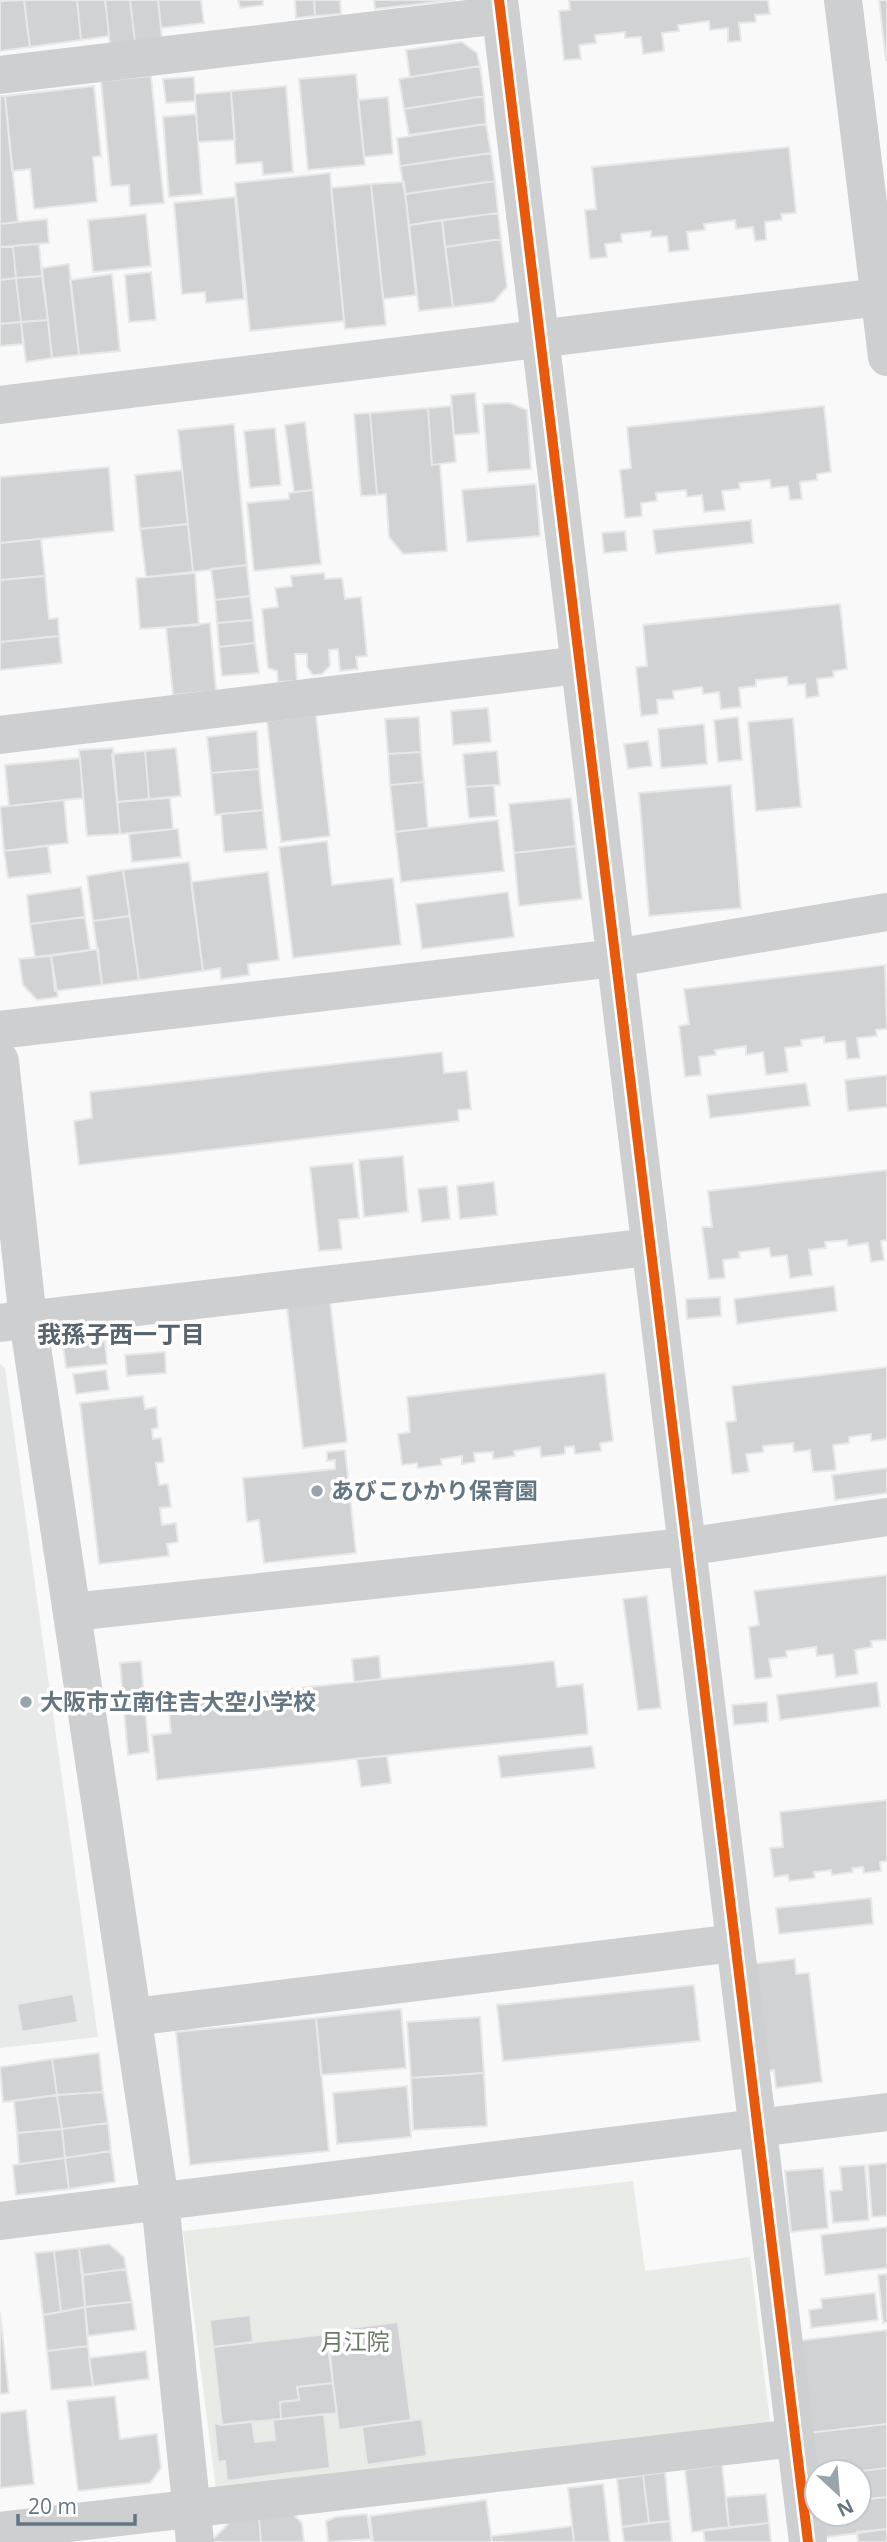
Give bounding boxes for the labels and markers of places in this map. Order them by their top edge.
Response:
place label: あびこひかり保育園 [331,1474,538,1506]
marker: あびこひかり保育園 [309,1483,325,1499]
place label: 大阪市立南住吉大空小学校 [40,1685,316,1717]
marker: 大阪市立南住吉大空小学校 [18,1694,34,1710]

